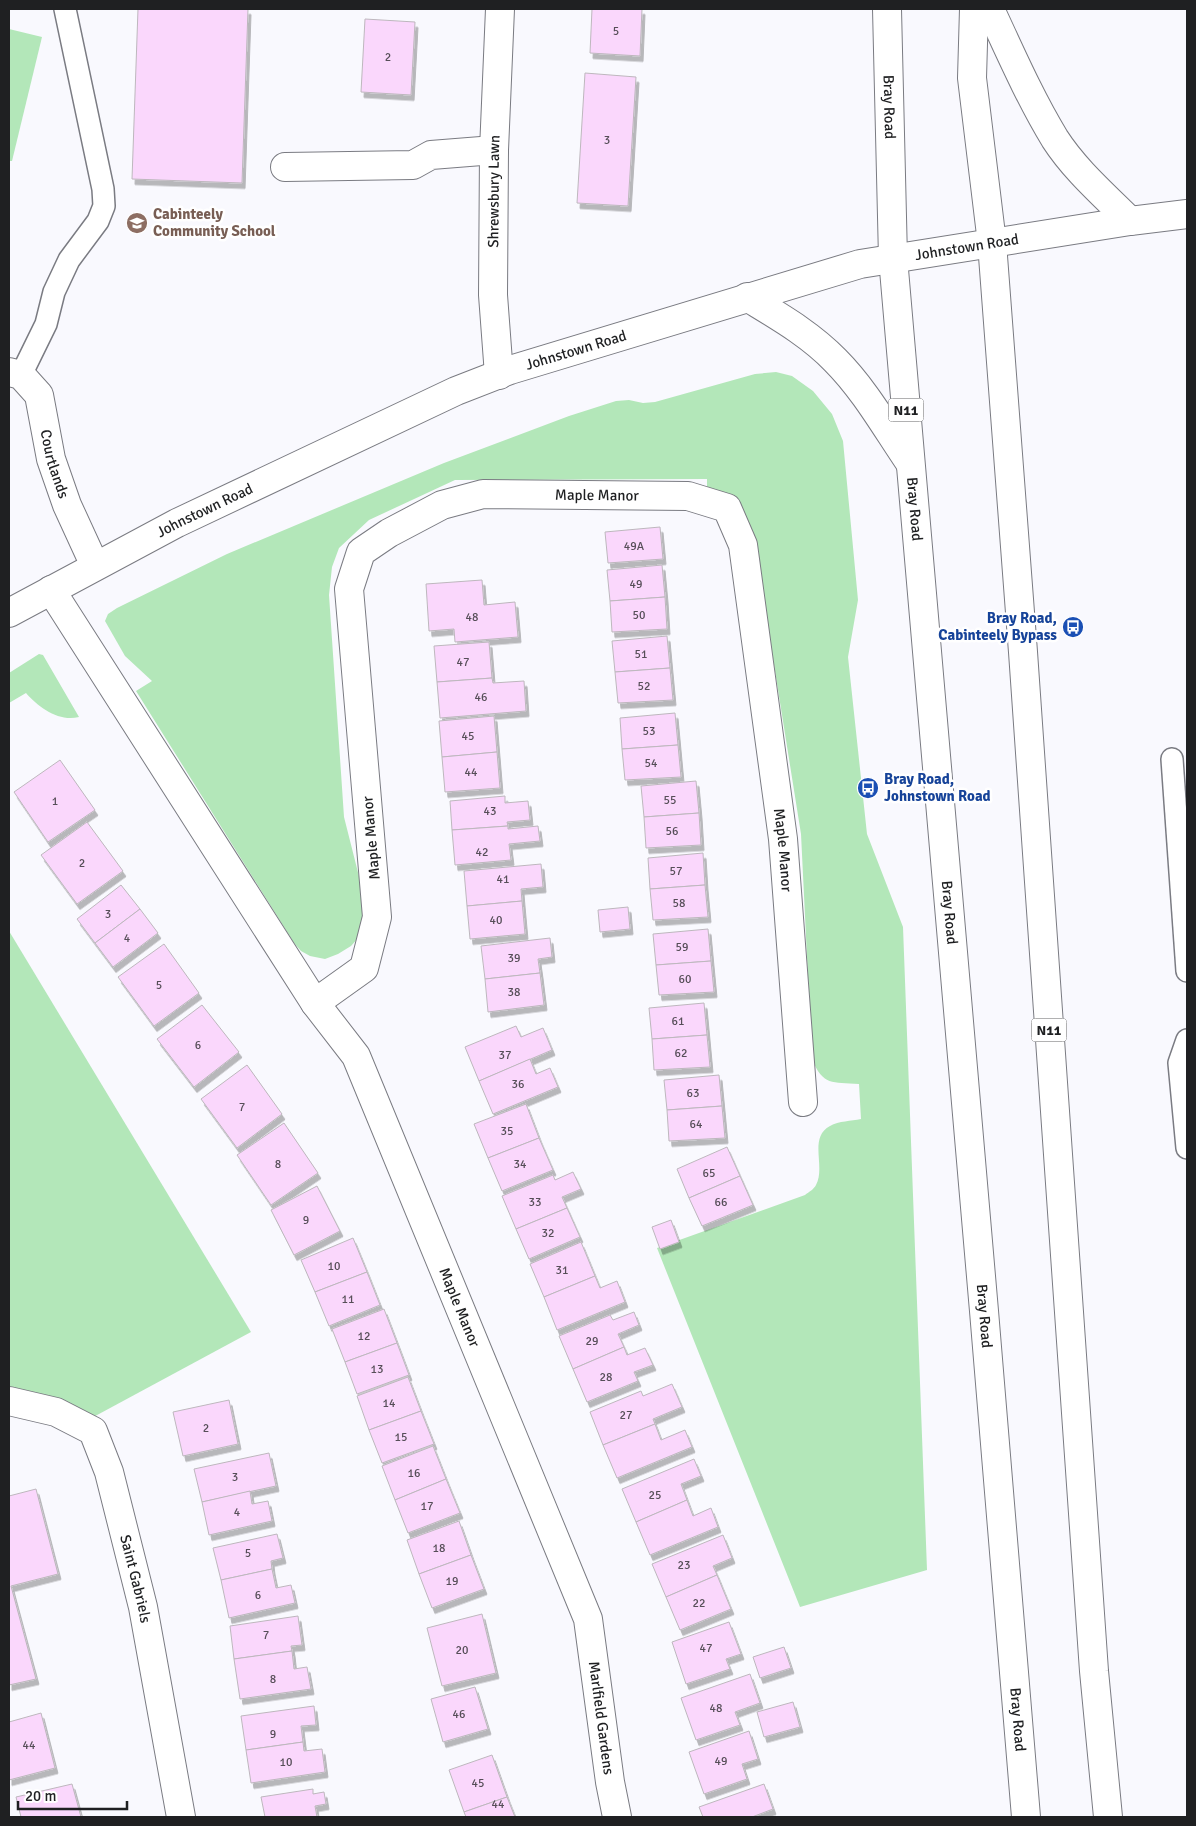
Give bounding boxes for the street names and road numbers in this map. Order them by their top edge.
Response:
street label: Bray Road [880,75,899,139]
street label: Shrewsbury Lawn [484,134,504,248]
street label: Johnstown Road [914,230,1020,264]
street label: Johnstown Road [523,326,629,374]
road number: N11 [888,398,924,422]
street label: Courtlands [37,428,73,501]
street label: Bray Road [903,476,926,542]
street label: Johnstown Road [153,479,256,541]
street label: Maple Manor [555,486,639,505]
street label: Maple Manor [358,795,384,881]
street label: Maple Manor [770,807,796,893]
street label: Bray Road [938,880,961,945]
road number: N11 [1032,1018,1066,1042]
street label: Maple Manor [435,1265,484,1350]
street label: Bray Road [973,1283,996,1349]
street label: Saint Gabriels [116,1533,155,1625]
street label: Marlfield Gardens [585,1660,618,1776]
street label: Bray Road [1006,1687,1030,1752]

